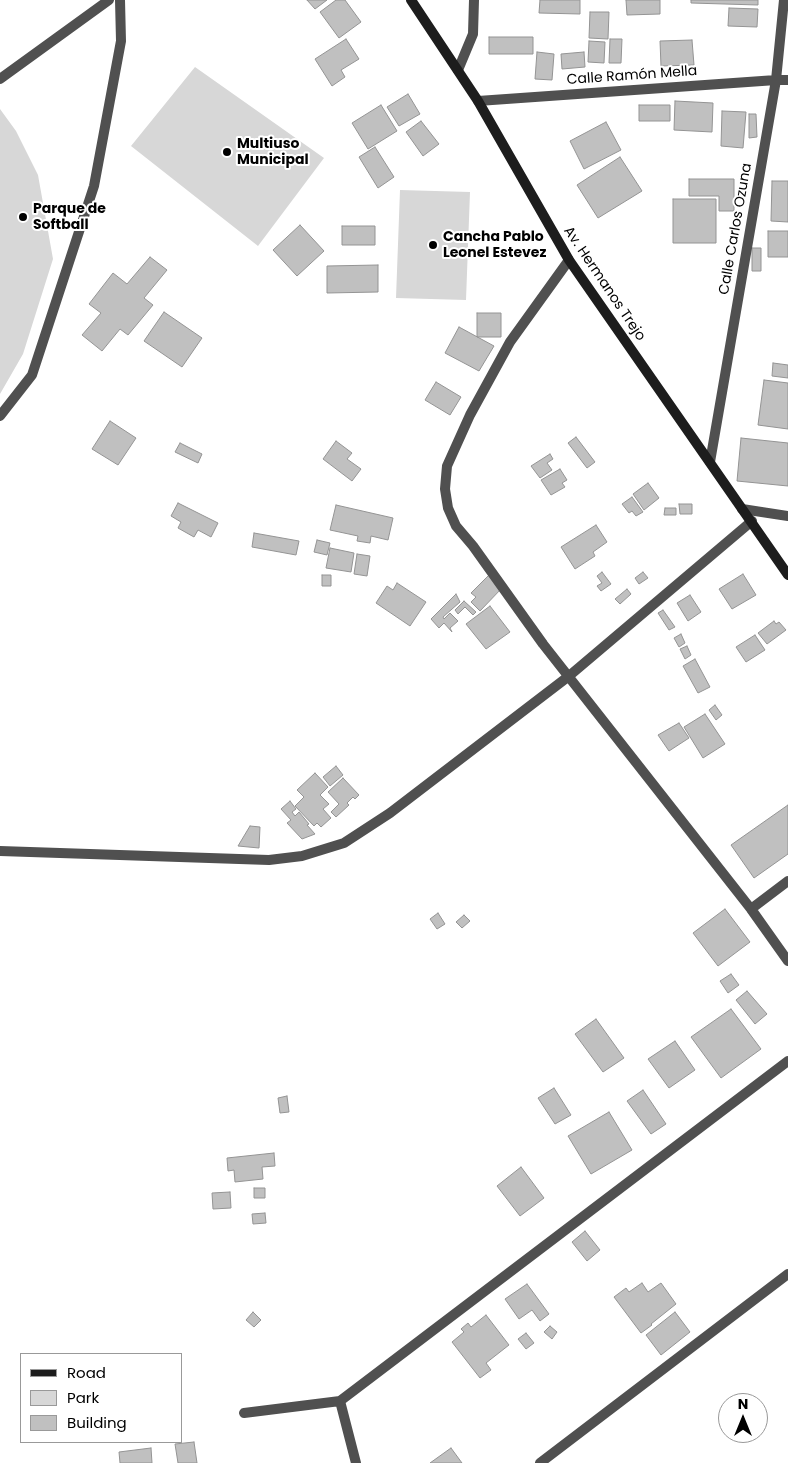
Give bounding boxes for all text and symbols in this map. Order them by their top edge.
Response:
street label: Calle Ramón Mella [566,63,698,89]
place label: Multiuso Municipal [237,136,309,168]
marker: Multiuso Municipal [221,146,233,158]
street label: Calle Carlos Ozuna [716,162,756,296]
place label: Parque de Softball [33,201,106,233]
marker: Parque de Softball [17,211,29,223]
street label: Av. Hermanos Trejo [559,224,649,344]
place label: Cancha Pablo Leonel Estevez [443,229,546,262]
marker: Cancha Pablo Leonel Estevez [427,239,439,251]
legend [20,1353,182,1443]
text: Road [67,1362,106,1383]
text: Park [67,1387,99,1408]
north arrow [718,1393,768,1443]
text: N [738,1394,748,1414]
text: Building [67,1412,127,1433]

